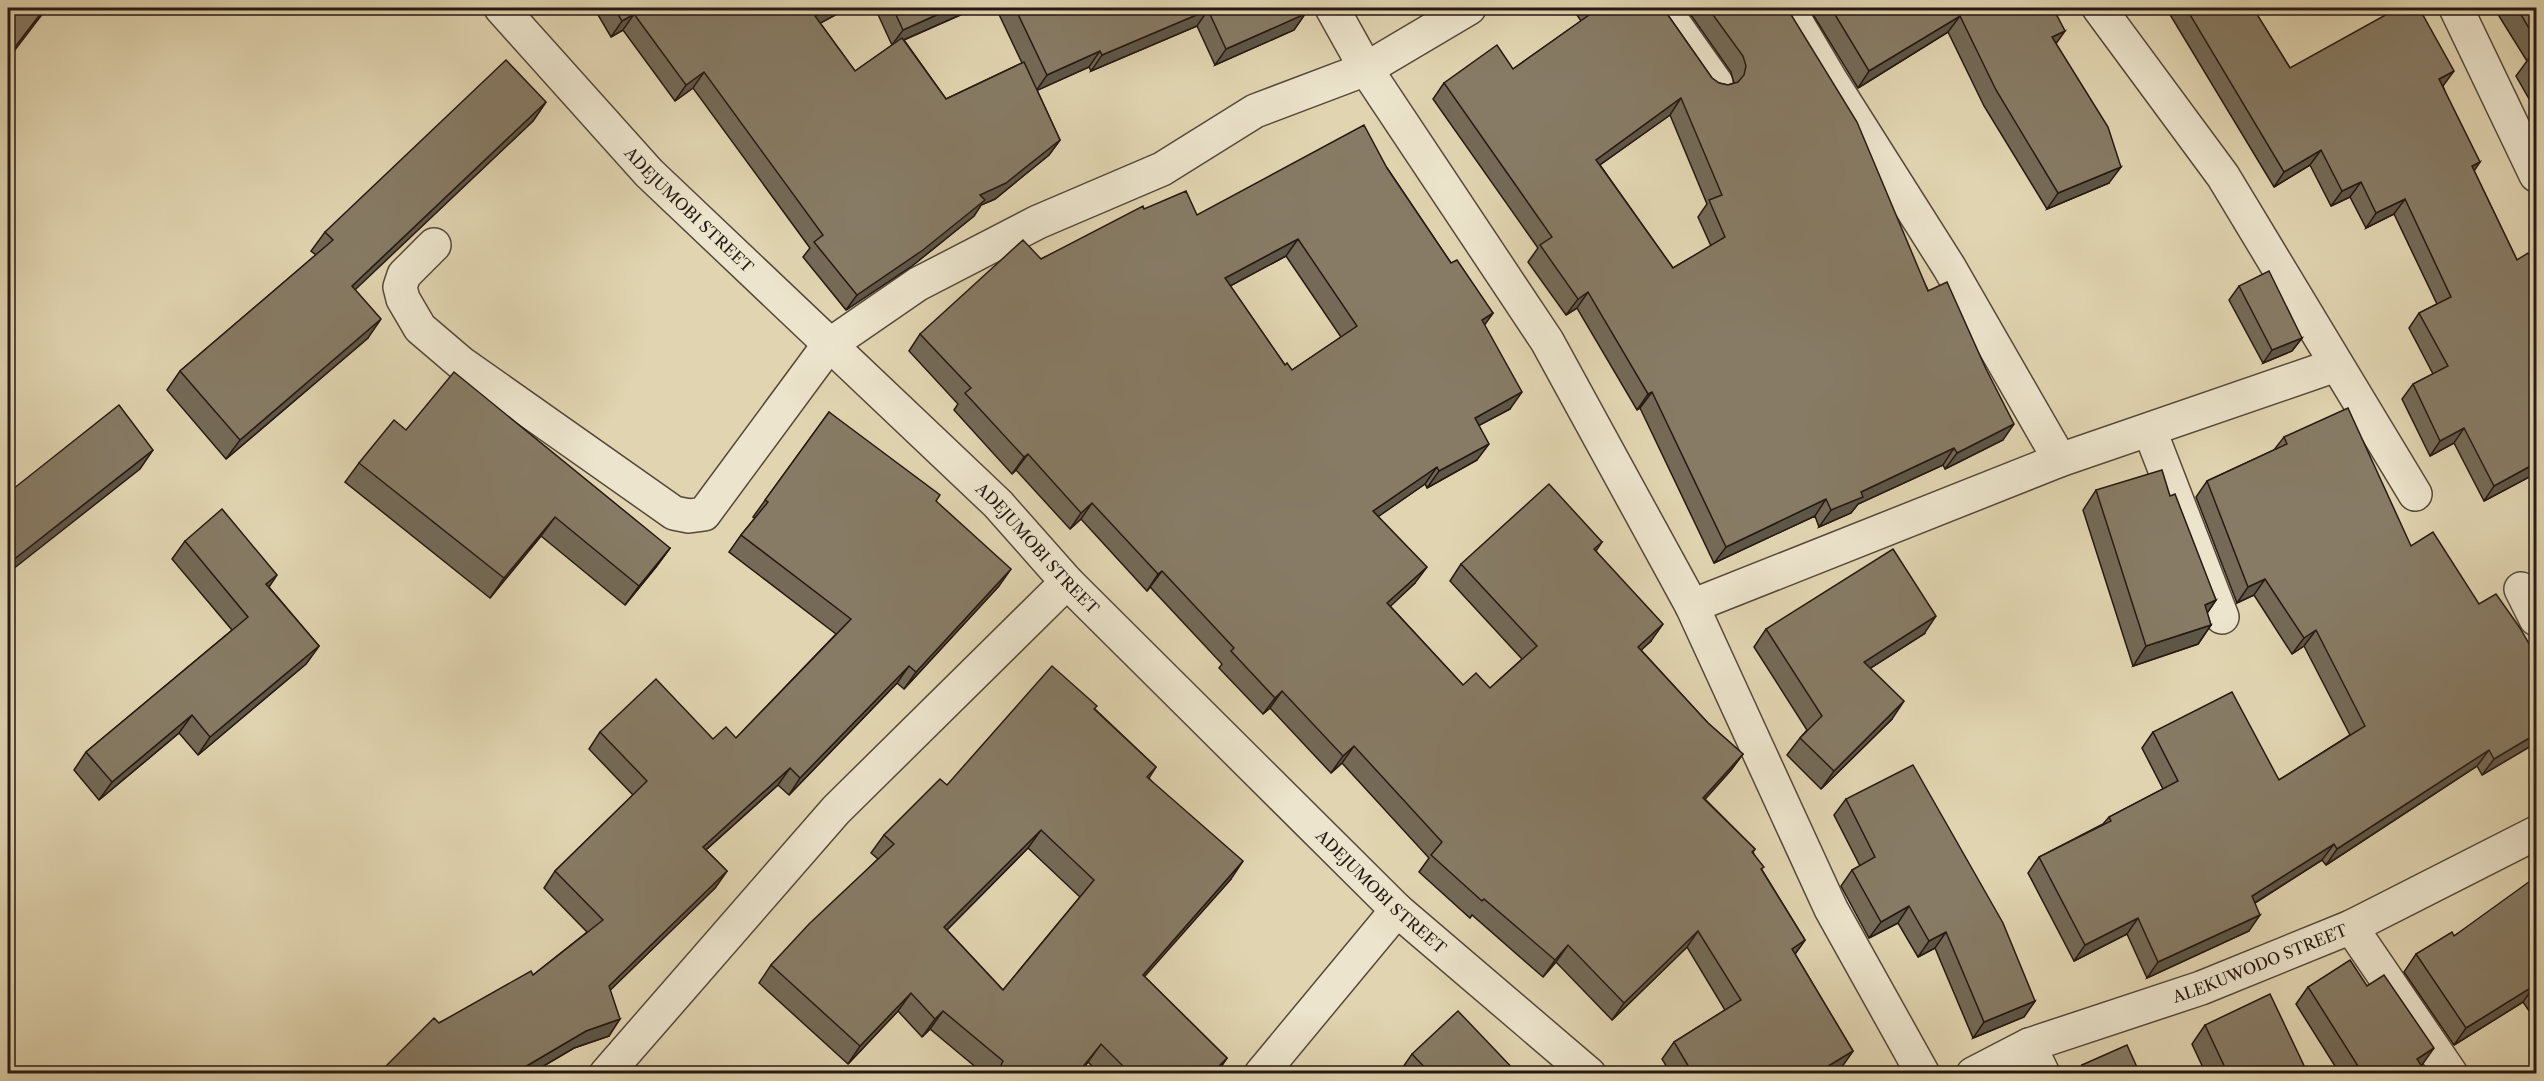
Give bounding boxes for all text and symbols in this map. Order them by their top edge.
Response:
street label: ADEJUMOBI STREET [620,142,758,277]
street label: ADEJUMOBI STREET [971,478,1103,618]
street label: ADEJUMOBI STREET [1311,825,1451,958]
street label: ALEKUWODO STREET [2169,920,2350,1007]

